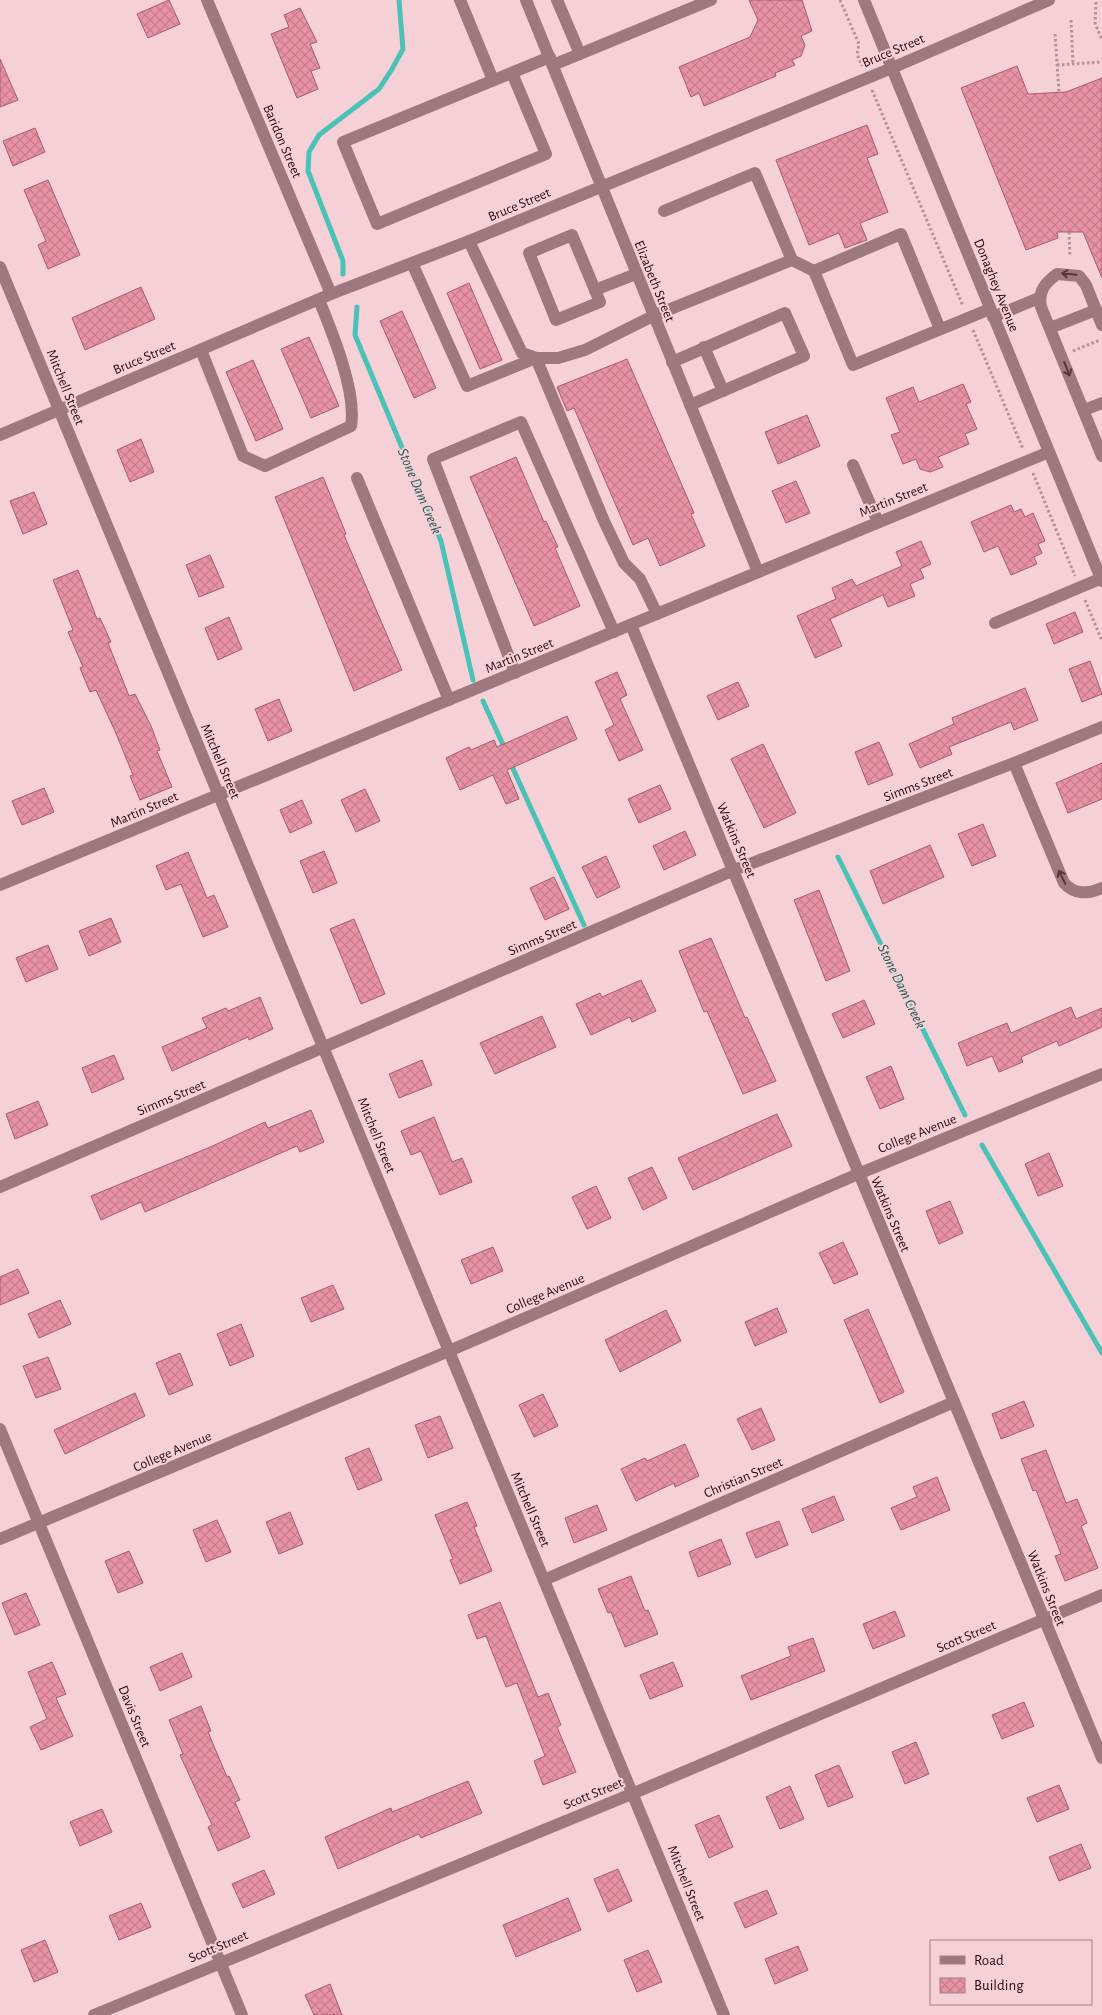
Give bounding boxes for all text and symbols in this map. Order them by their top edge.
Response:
street label: Bruce Street [860,31,927,70]
street label: Baridon Street [260,103,304,181]
street label: Bruce Street [486,185,553,224]
street label: Donaghey Avenue [971,237,1021,334]
street label: Elizabeth Street [631,239,677,325]
one-way arrow [1061,269,1077,279]
street label: Bruce Street [111,338,178,377]
street label: Mitchell Street [44,348,87,428]
one-way arrow [1063,361,1072,376]
water label: Stone Dam Creek [395,446,444,536]
street label: Martin Street [857,480,930,520]
street label: Martin Street [483,636,556,676]
street label: Mitchell Street [198,722,242,801]
street label: Simms Street [882,765,955,804]
street label: Martin Street [108,789,181,830]
street label: Watkins Street [714,801,758,880]
one-way arrow [1057,870,1066,885]
street label: Simms Street [506,917,579,959]
water label: Stone Dam Creek [875,942,928,1031]
street label: Simms Street [135,1077,208,1119]
street label: Mitchell Street [355,1096,398,1176]
street label: College Avenue [876,1112,959,1156]
street label: Watkins Street [868,1175,912,1254]
street label: College Avenue [504,1271,587,1317]
street label: College Avenue [131,1429,214,1475]
street label: Christian Street [702,1455,785,1501]
street label: Mitchell Street [508,1470,552,1549]
street label: Watkins Street [1025,1549,1068,1629]
street label: Scott Street [935,1618,999,1656]
street label: Davis Street [115,1684,153,1750]
street label: Scott Street [562,1775,626,1812]
street label: Mitchell Street [665,1844,708,1924]
street label: Scott Street [187,1928,251,1966]
legend [930,1940,1092,2005]
text: Road [974,1953,1004,1968]
text: Building [974,1978,1024,1993]

